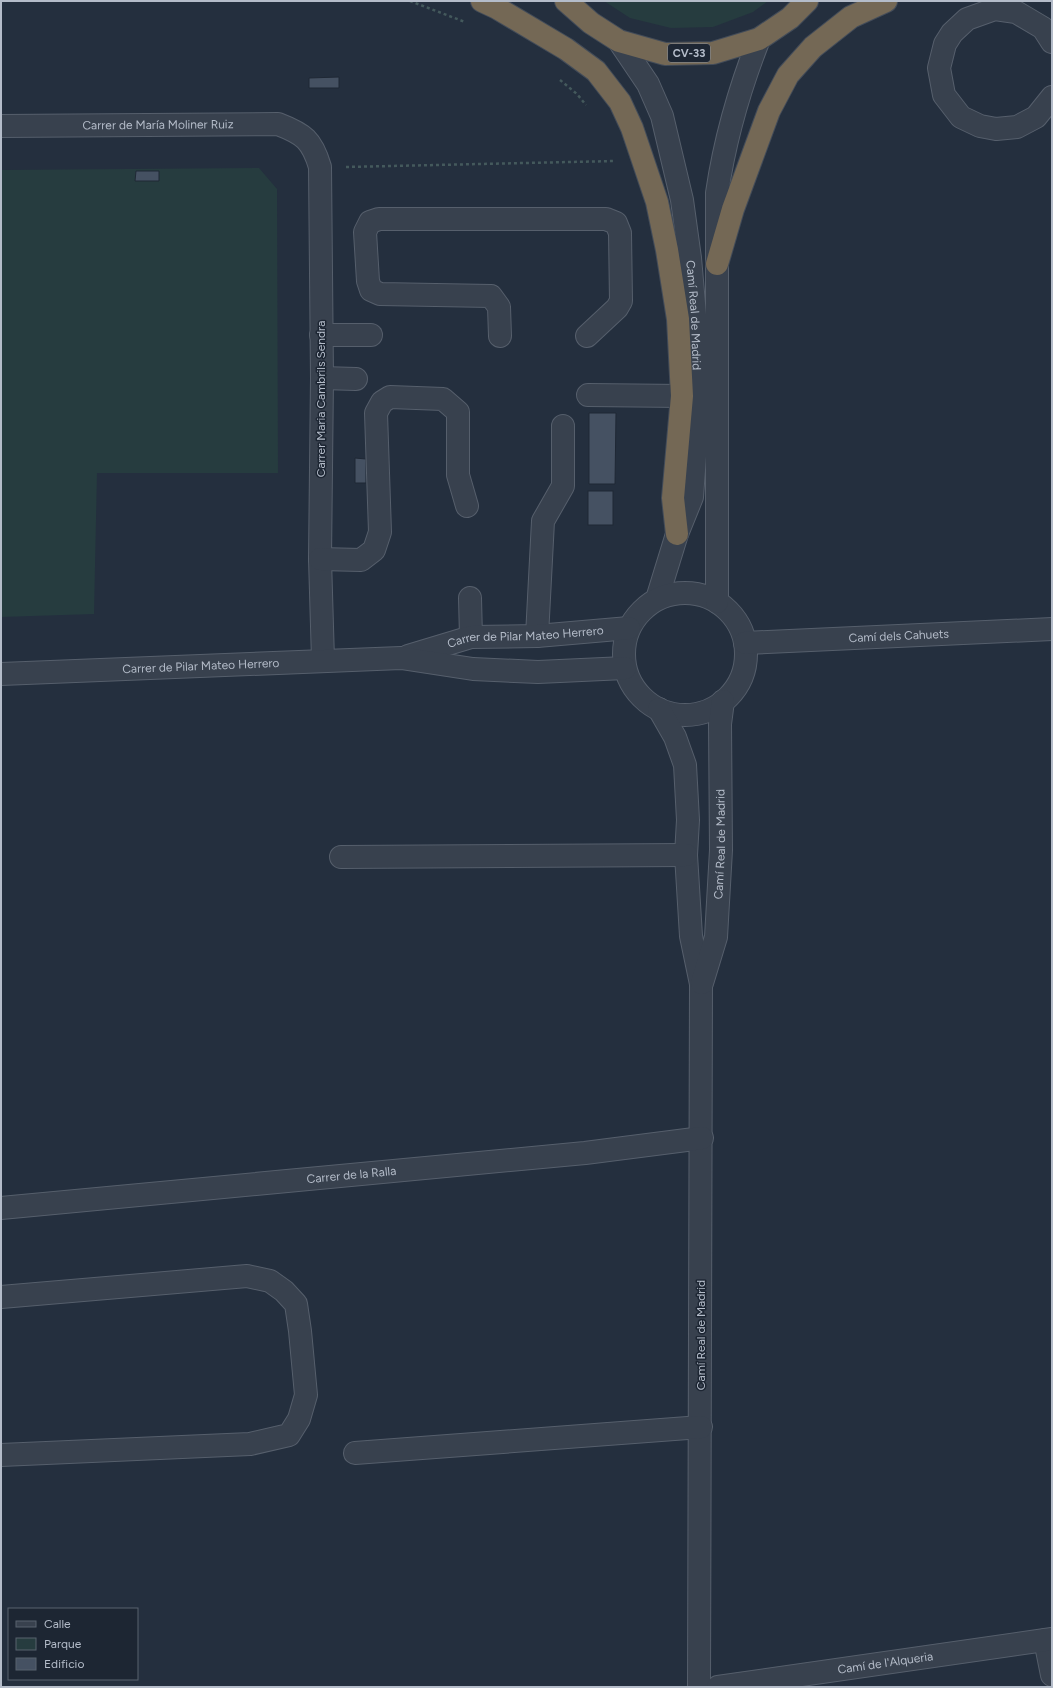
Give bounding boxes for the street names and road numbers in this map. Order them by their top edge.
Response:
road number: CV-33 [668,44,710,62]
street label: Carrer de María Moliner Ruiz [82,117,234,132]
street label: Camí Real de Madrid [683,259,704,370]
street label: Carrer Maria Cambrils Sendra [314,321,328,477]
street label: Carrer de Pilar Mateo Herrero [446,623,604,651]
street label: Camí dels Cahuets [848,627,950,645]
street label: Carrer de Pilar Mateo Herrero [122,656,280,676]
street label: Camí Real de Madrid [711,789,728,900]
street label: Carrer de la Ralla [306,1164,397,1186]
street label: Camí Real de Madrid [694,1280,708,1390]
street label: Camí de l'Alqueria [837,1649,934,1677]

